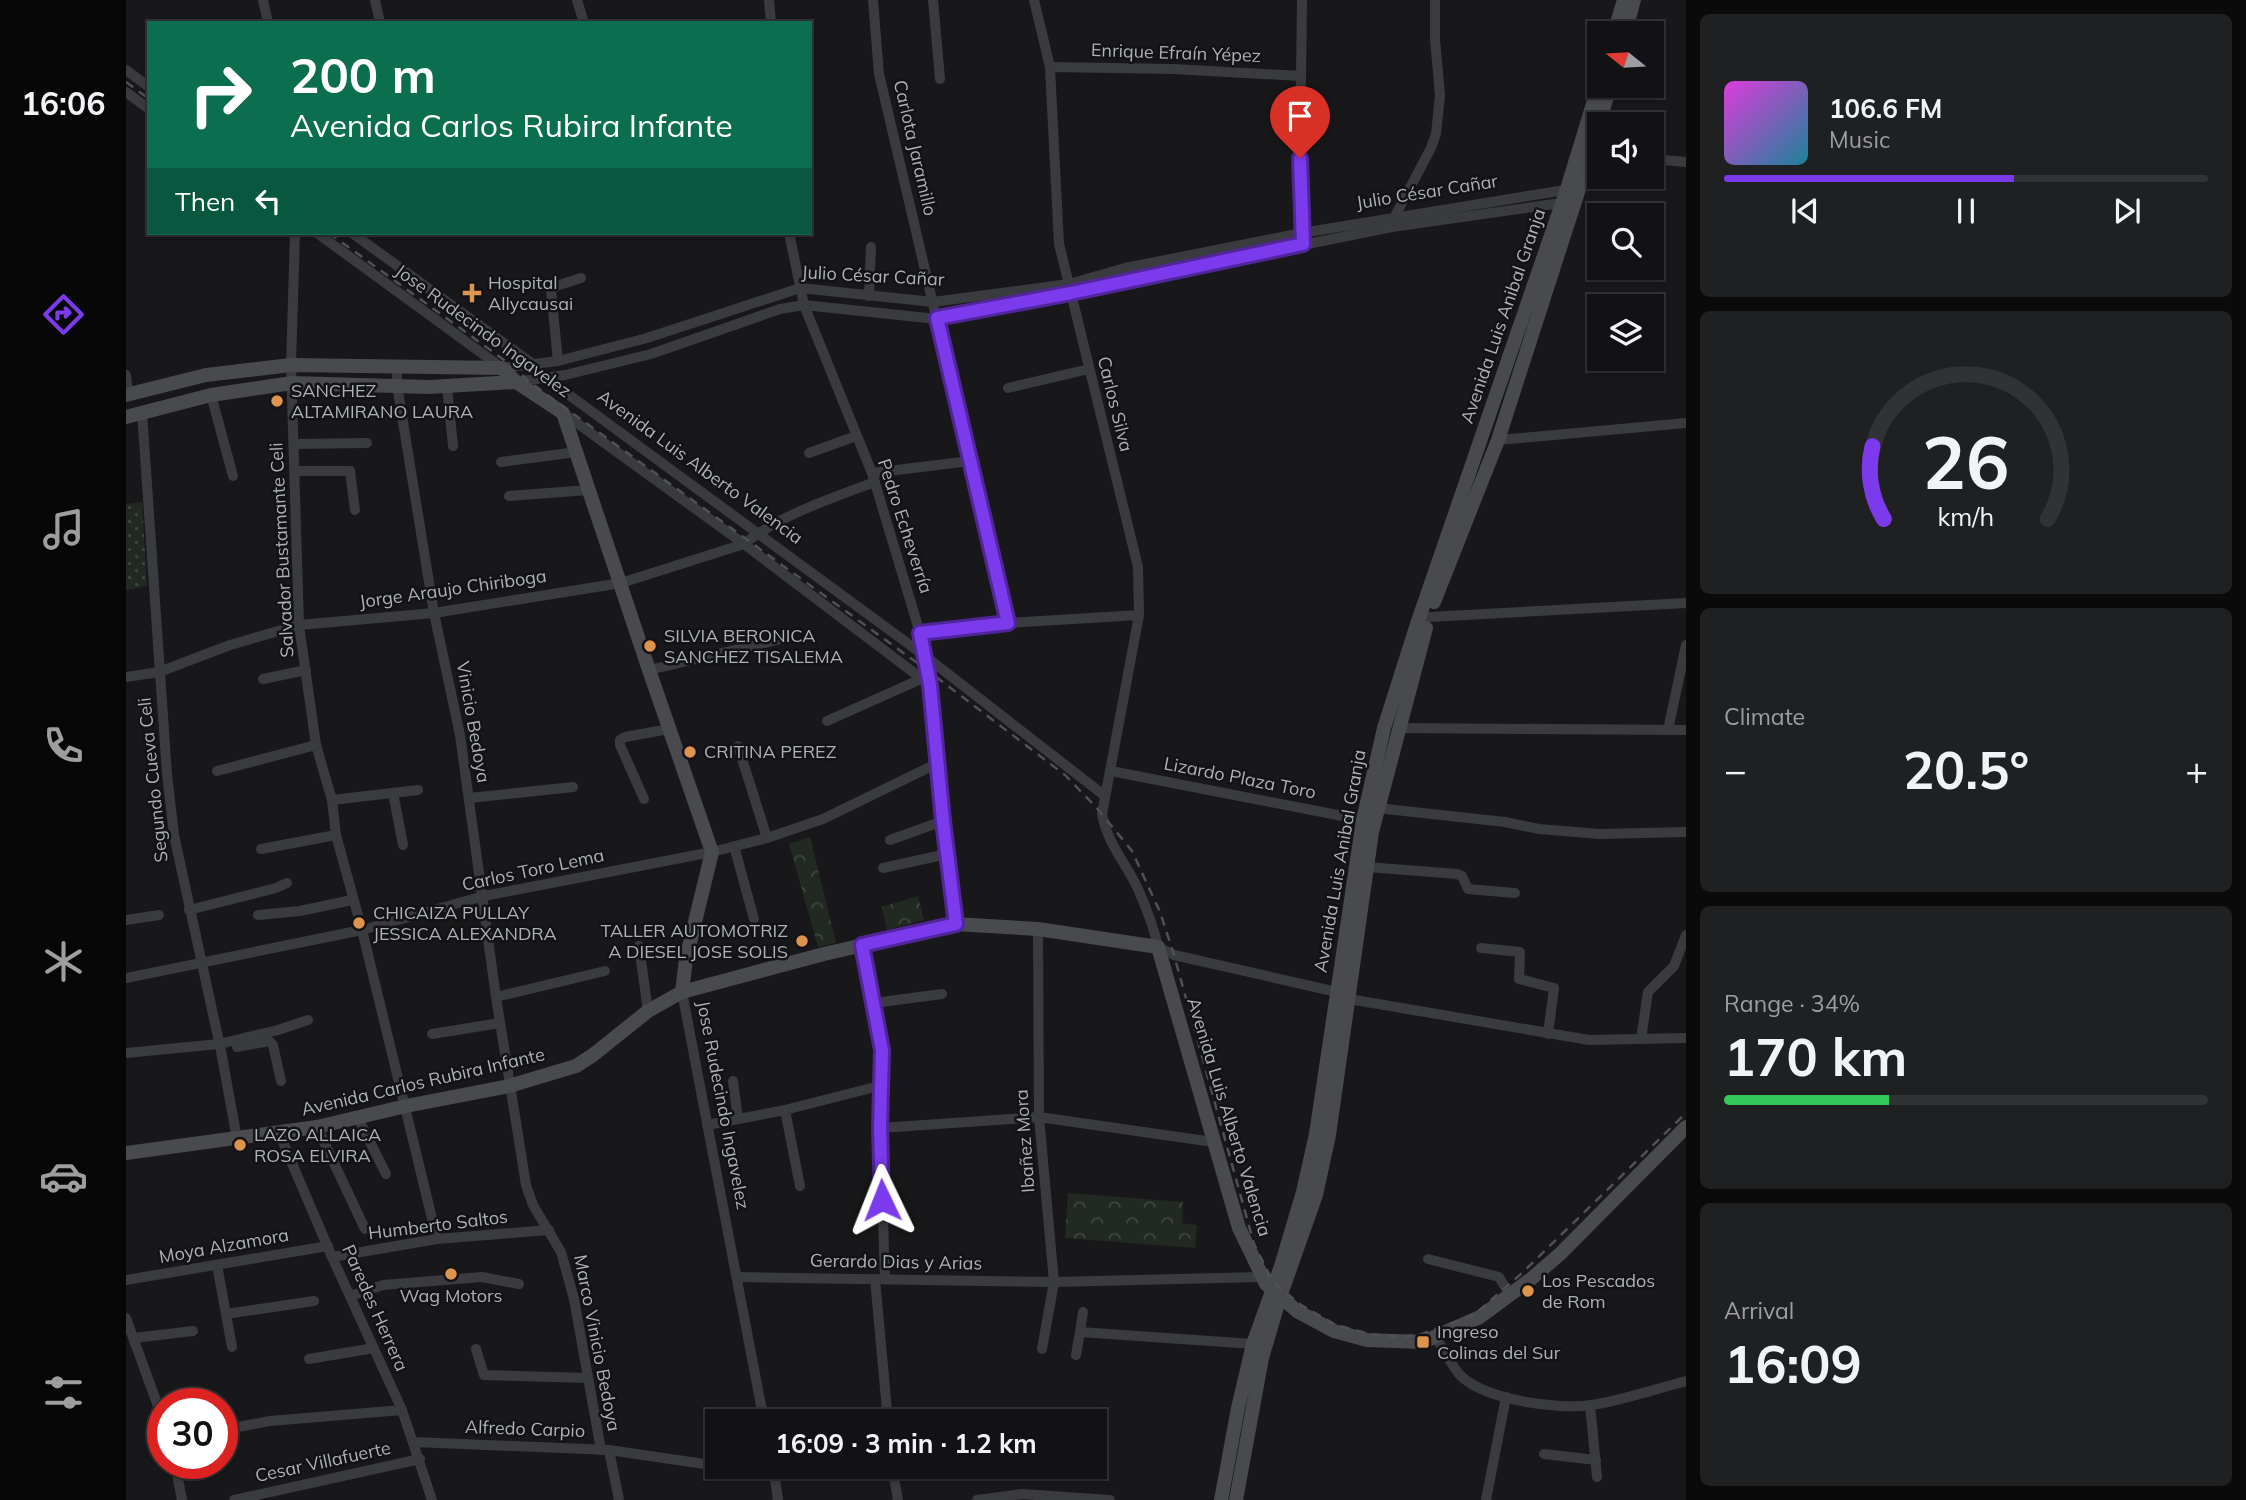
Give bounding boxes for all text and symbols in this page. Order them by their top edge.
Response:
north arrow [1587,21,1664,98]
map controls [1587,21,1664,371]
street label: Enrique Efraín Yépez [1091,38,1261,67]
text: 200 m [290,44,436,105]
icon: right [175,49,266,140]
street label: Carlota Jaramillo [889,78,942,218]
text: 16:06 [21,83,105,123]
pin [1270,86,1330,158]
text: 106.6 FM [1829,92,1942,125]
icon: arrive [1281,97,1319,135]
text: Avenida Carlos Rubira Infante [290,105,733,145]
button: sound [1587,112,1664,189]
text: Music [1829,125,1890,154]
street label: Julio César Cañar [1355,169,1500,214]
icon: left [249,182,287,220]
text: Then [175,185,235,218]
icon: previous [1786,192,1824,230]
icon: pause [1947,192,1985,230]
icon: next [2108,192,2146,230]
button: search [1587,203,1664,280]
street label: Avenida Luis Anibal Granja [1455,205,1550,426]
street label: Jose Rudecindo Ingavelez [391,259,576,402]
street label: Julio César Cañar [801,260,945,291]
place label: Hospital Allycausai [488,271,573,315]
marker: Hospital Allycausai [462,283,482,303]
icon: directions [39,290,88,339]
button: layers [1587,294,1664,371]
street label: Carlos Silva [1093,354,1138,454]
place label: SANCHEZ ALTAMIRANO LAURA [291,379,473,423]
street label: Avenida Luis Alberto Valencia [593,384,807,549]
marker: SANCHEZ ALTAMIRANO LAURA [269,393,285,409]
text: 26 [1922,416,2010,507]
street label: Salvador Bustamante Celi [264,442,299,658]
street label: Pedro Echeverría [873,456,938,596]
text: km/h [1938,501,1994,532]
icon: music [39,505,88,554]
street label: Jorge Araujo Chiriboga [358,564,548,613]
place label: SILVIA BERONICA SANCHEZ TISALEMA [664,624,843,668]
marker: SILVIA BERONICA SANCHEZ TISALEMA [642,638,658,654]
street label: Vinicio Bedoya [451,659,495,784]
street label: Segundo Cueva Celi [132,696,173,864]
text: Climate [1724,702,1805,731]
icon: phone [39,721,88,770]
text: 20.5° [1903,737,2029,802]
place label: CRITINA PEREZ [704,740,837,763]
marker: CRITINA PEREZ [682,744,698,760]
text: − [1724,746,1747,794]
text: + [2185,746,2208,794]
street label: Avenida Luis Anibal Granja [1309,748,1370,974]
street label: Lizardo Plaza Toro [1162,751,1318,804]
street label: Carlos Toro Lema [460,843,606,896]
place label: CHICAIZA PULLAY JESSICA ALEXANDRA [373,901,557,945]
marker: CHICAIZA PULLAY JESSICA ALEXANDRA [351,915,367,931]
place label: TALLER AUTOMOTRIZ A DIESEL JOSE SOLIS [600,919,788,963]
marker: TALLER AUTOMOTRIZ A DIESEL JOSE SOLIS [794,933,810,949]
icon: climate [39,937,88,986]
text: Range · 34% [1724,989,1860,1018]
street label: Avenida Luis Alberto Valencia [1182,995,1277,1239]
street label: Jose Rudecindo Ingavelez [692,999,755,1211]
text: 170 km [1724,1024,1907,1089]
street label: Avenida Carlos Rubira Infante [299,1042,547,1121]
street label: Ibañez Mora [1009,1089,1040,1193]
place label: LAZO ALLAICA ROSA ELVIRA [254,1123,381,1167]
marker: LAZO ALLAICA ROSA ELVIRA [232,1137,248,1153]
icon: car [39,1152,88,1201]
position arrow [845,1163,919,1237]
street label: Humberto Saltos [367,1205,509,1244]
street label: Moya Alzamora [157,1223,291,1268]
street label: Paredes Herrera [337,1241,414,1375]
street label: Gerardo Dias y Arias [810,1248,983,1275]
street label: Marco Vinicio Bedoya [569,1253,626,1433]
marker: Wag Motors [443,1266,459,1282]
place label: Los Pescados de Rom [1542,1269,1655,1313]
marker: Los Pescados de Rom [1520,1283,1536,1299]
place label: Wag Motors [400,1284,502,1307]
text: Arrival [1724,1296,1794,1325]
place label: Ingreso Colinas del Sur [1437,1320,1561,1364]
text: 16:09 [1724,1331,1862,1396]
marker: Ingreso Colinas del Sur [1415,1334,1431,1350]
icon: filters [39,1368,88,1417]
speed limit sign: 30 [147,1388,238,1479]
street label: Alfredo Carpio [465,1415,586,1442]
text: 16:09 · 3 min · 1.2 km [775,1427,1037,1460]
street label: Cesar Villafuerte [253,1436,393,1487]

